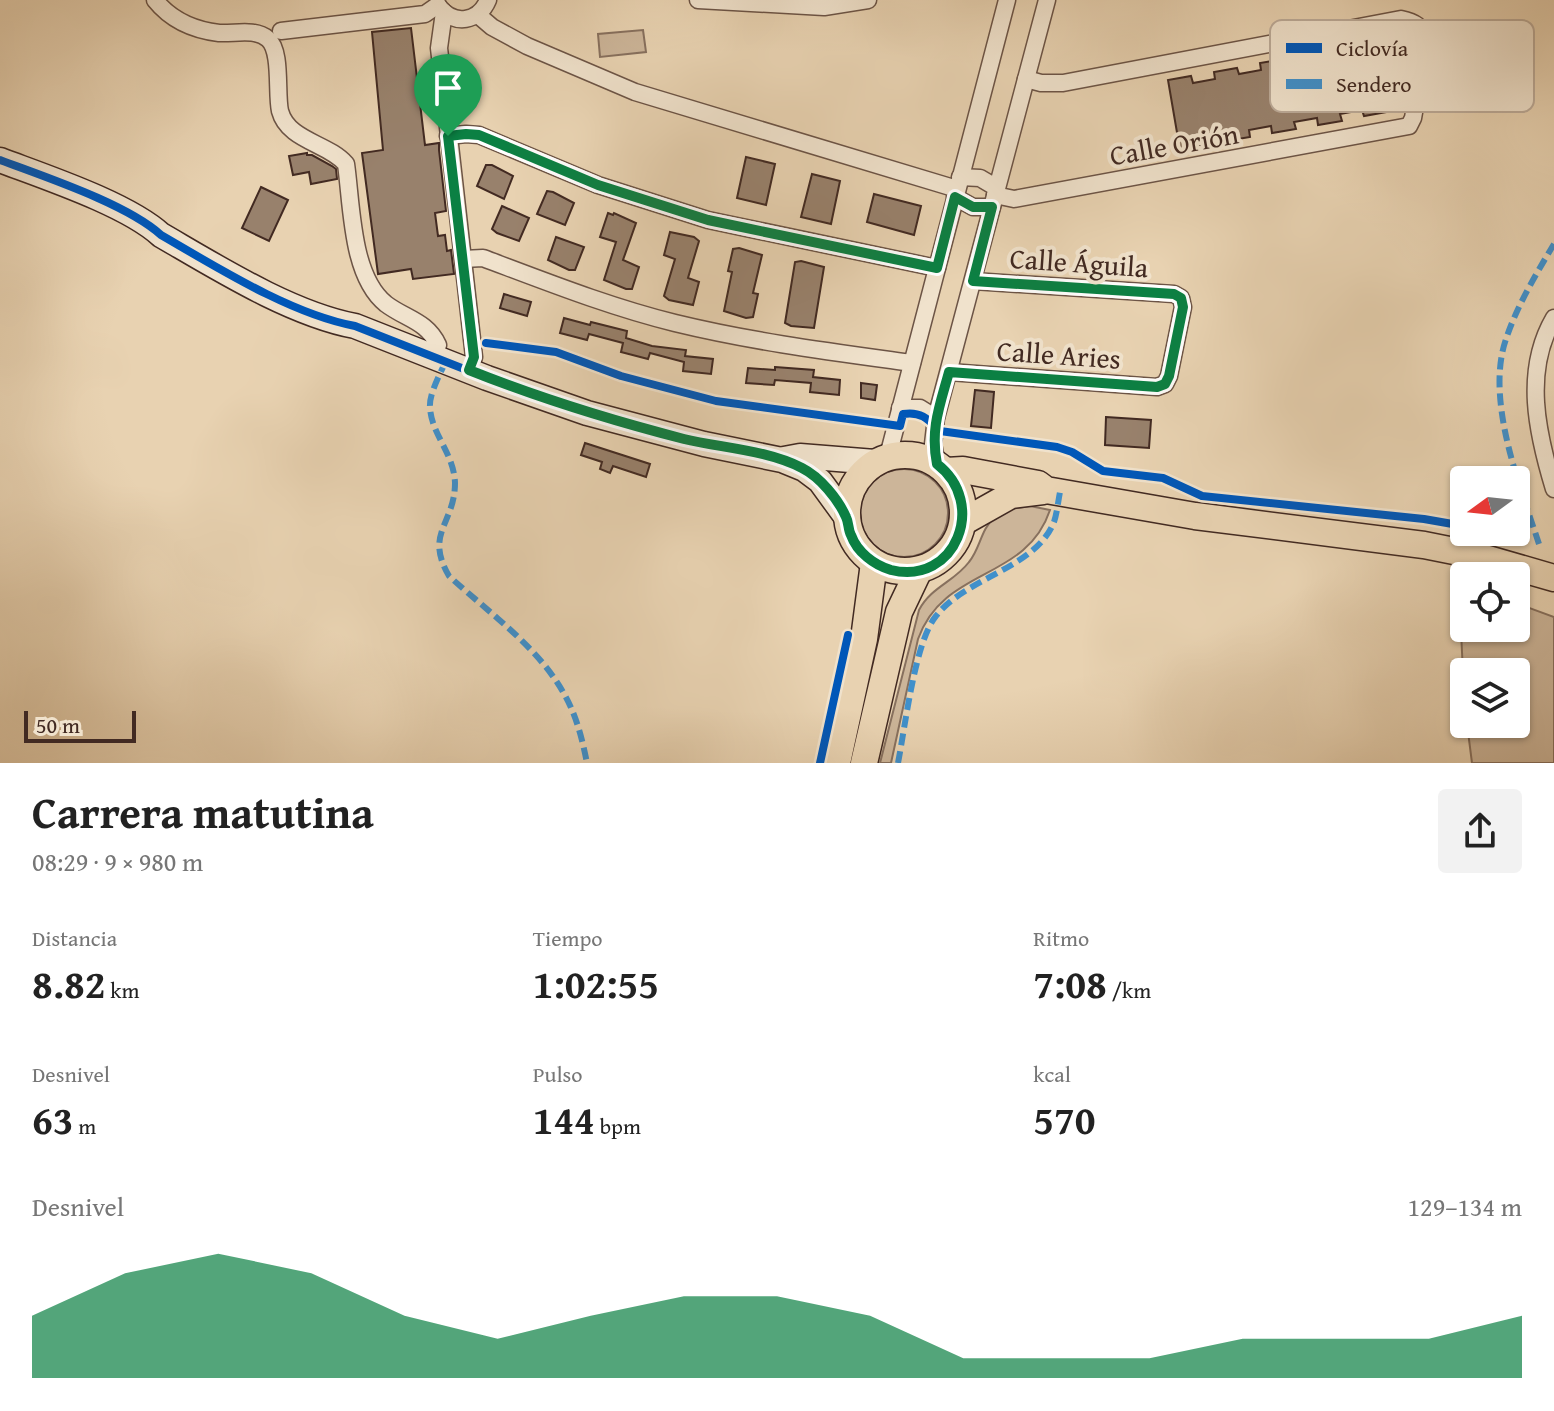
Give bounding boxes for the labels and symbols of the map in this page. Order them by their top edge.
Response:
legend [1270,20,1534,112]
text: Ciclovía [1336,32,1409,64]
pin [414,54,482,136]
text: Sendero [1336,68,1411,100]
street label: Calle Orión [1106,112,1242,175]
street label: Calle Águila [1008,237,1150,287]
street label: Calle Aries [996,329,1122,379]
north arrow [1450,466,1530,546]
scale bar [24,707,136,743]

